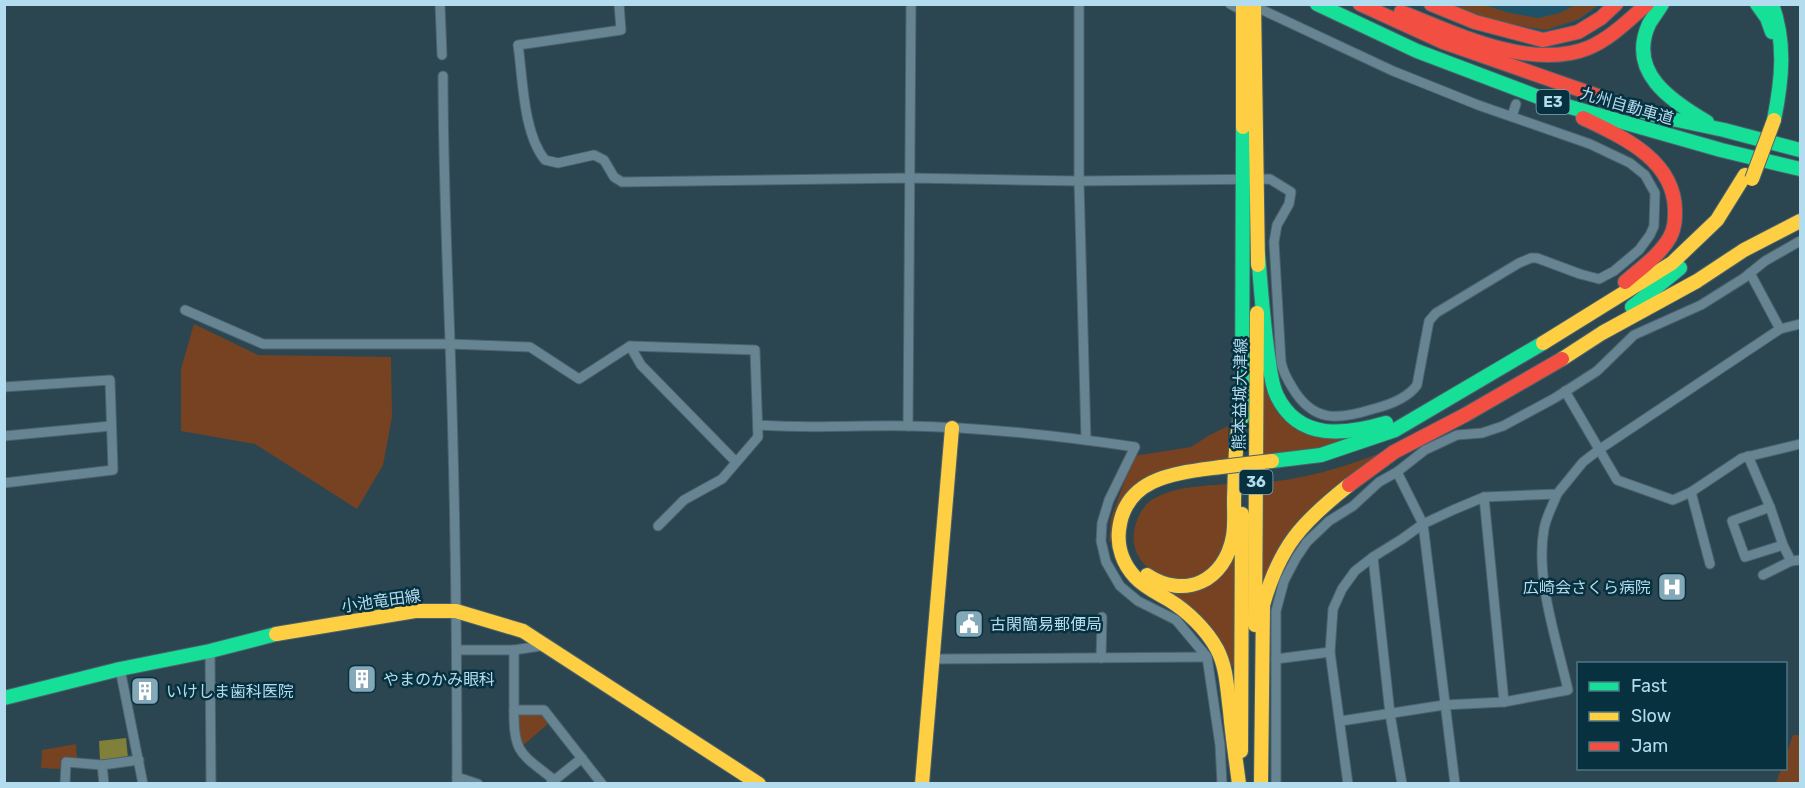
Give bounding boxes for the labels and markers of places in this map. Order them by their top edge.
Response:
hospital icon: 広崎会さくら病院 [1656,571,1688,603]
place label: 広崎会さくら病院 [1523,578,1651,597]
public building icon: 古閑簡易郵便局 [953,608,985,640]
place label: 古閑簡易郵便局 [990,615,1102,634]
building icon: やまのかみ眼科 [346,663,378,695]
place label: やまのかみ眼科 [383,670,495,689]
building icon: いけしま歯科医院 [129,675,161,707]
place label: いけしま歯科医院 [166,682,294,701]

